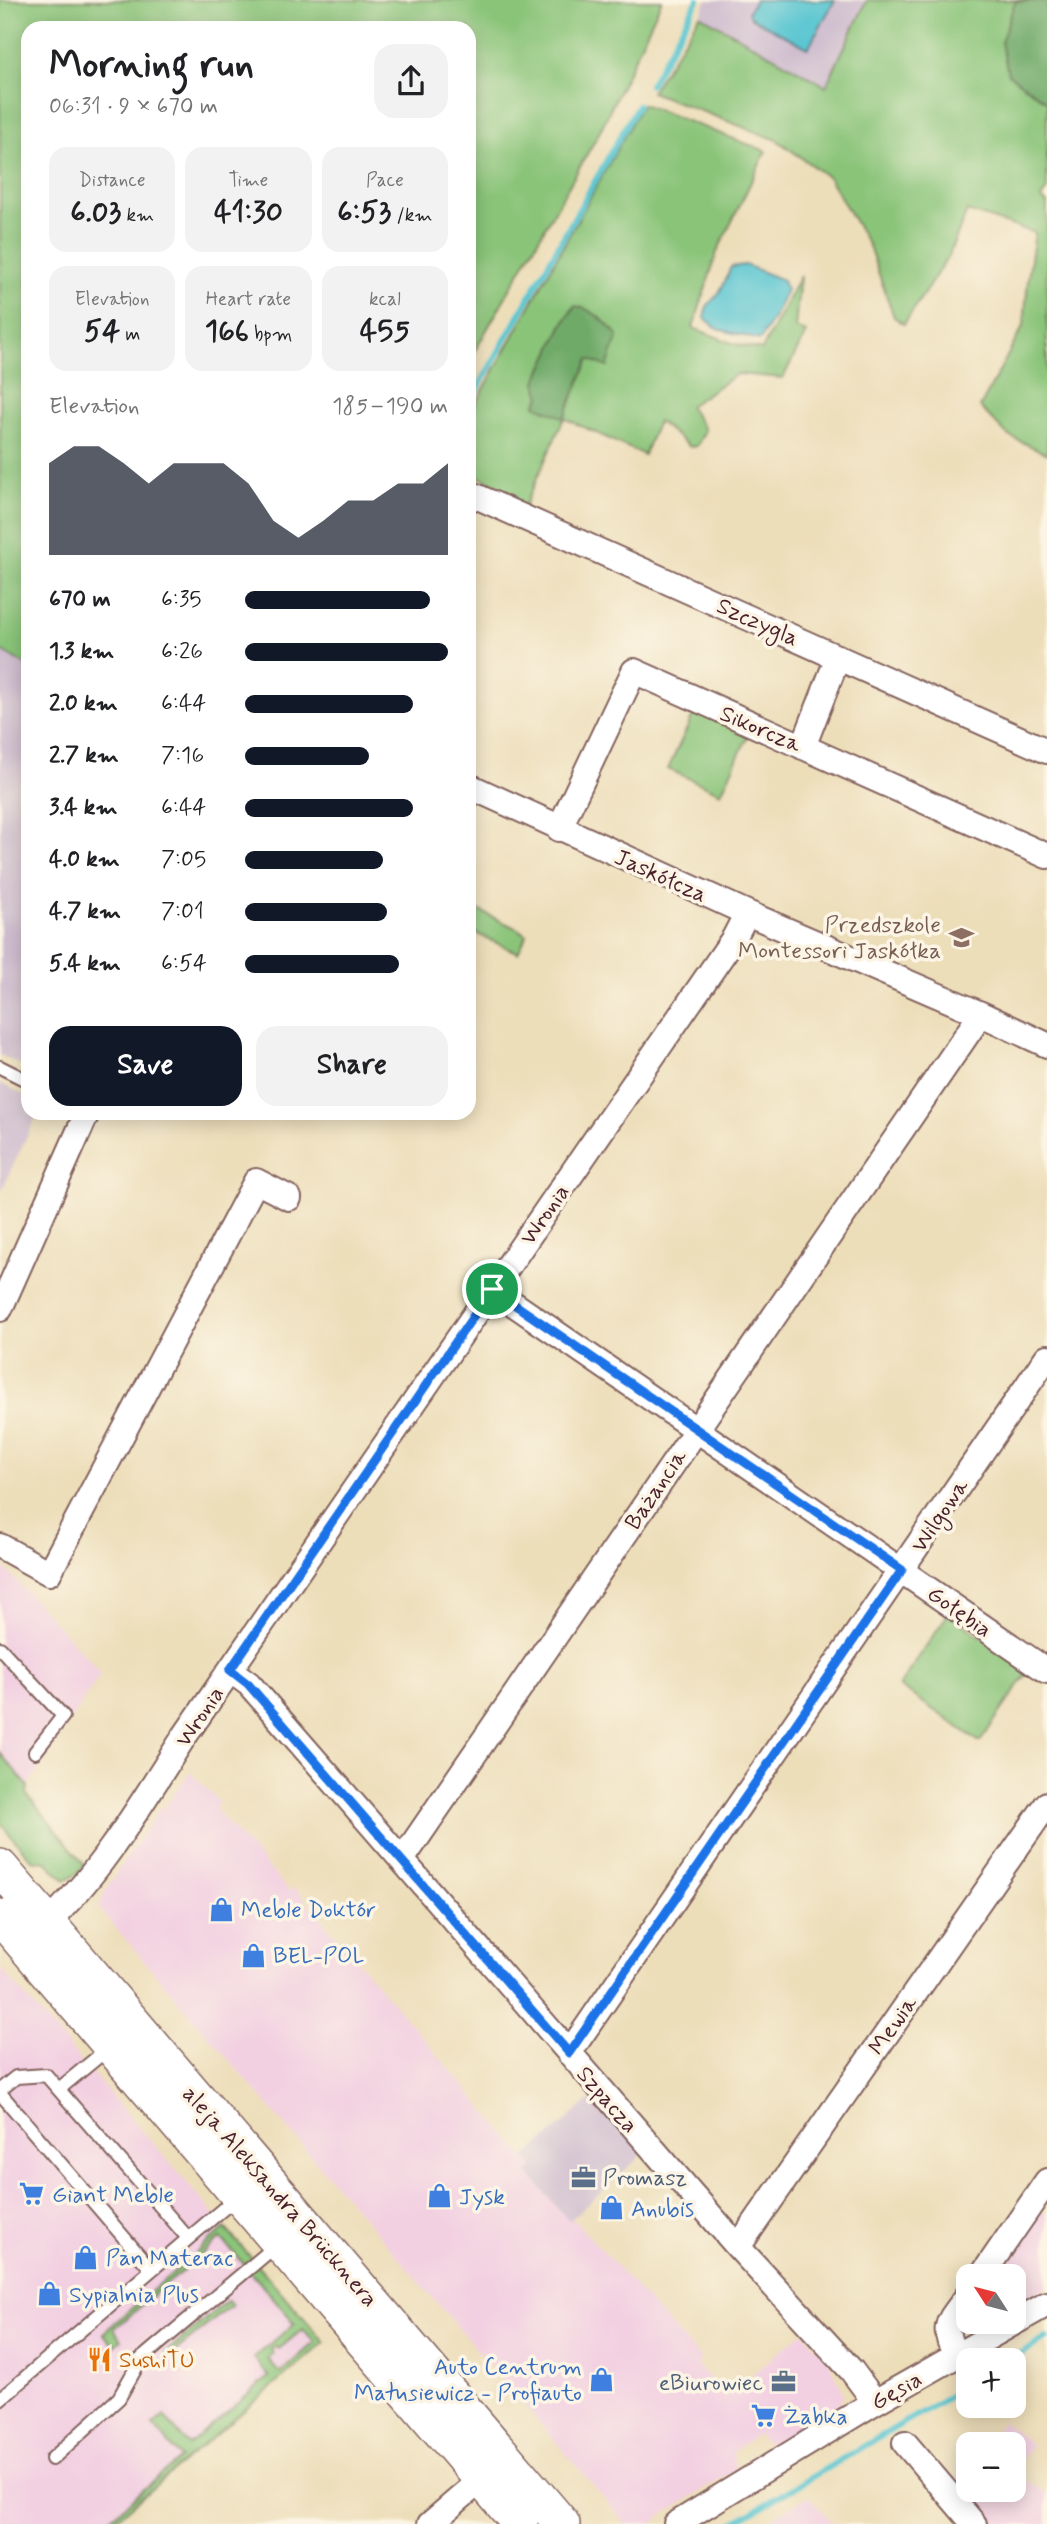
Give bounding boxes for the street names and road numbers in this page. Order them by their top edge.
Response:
street label: Szczygla [711,591,803,656]
street label: Sikorcza [715,699,806,760]
street label: Jaskółcza [609,843,711,910]
street label: Wronia [514,1179,577,1251]
street label: Bażancia [619,1444,695,1536]
street label: Wilgowa [905,1473,978,1560]
street label: Gołębia [921,1580,997,1646]
street label: Wronia [169,1681,232,1753]
street label: Mewia [863,1991,925,2062]
street label: Szpacza [569,2060,644,2140]
street label: aleja Aleksandra Brücknera [175,2081,384,2314]
street label: Gęsia [866,2365,928,2418]

